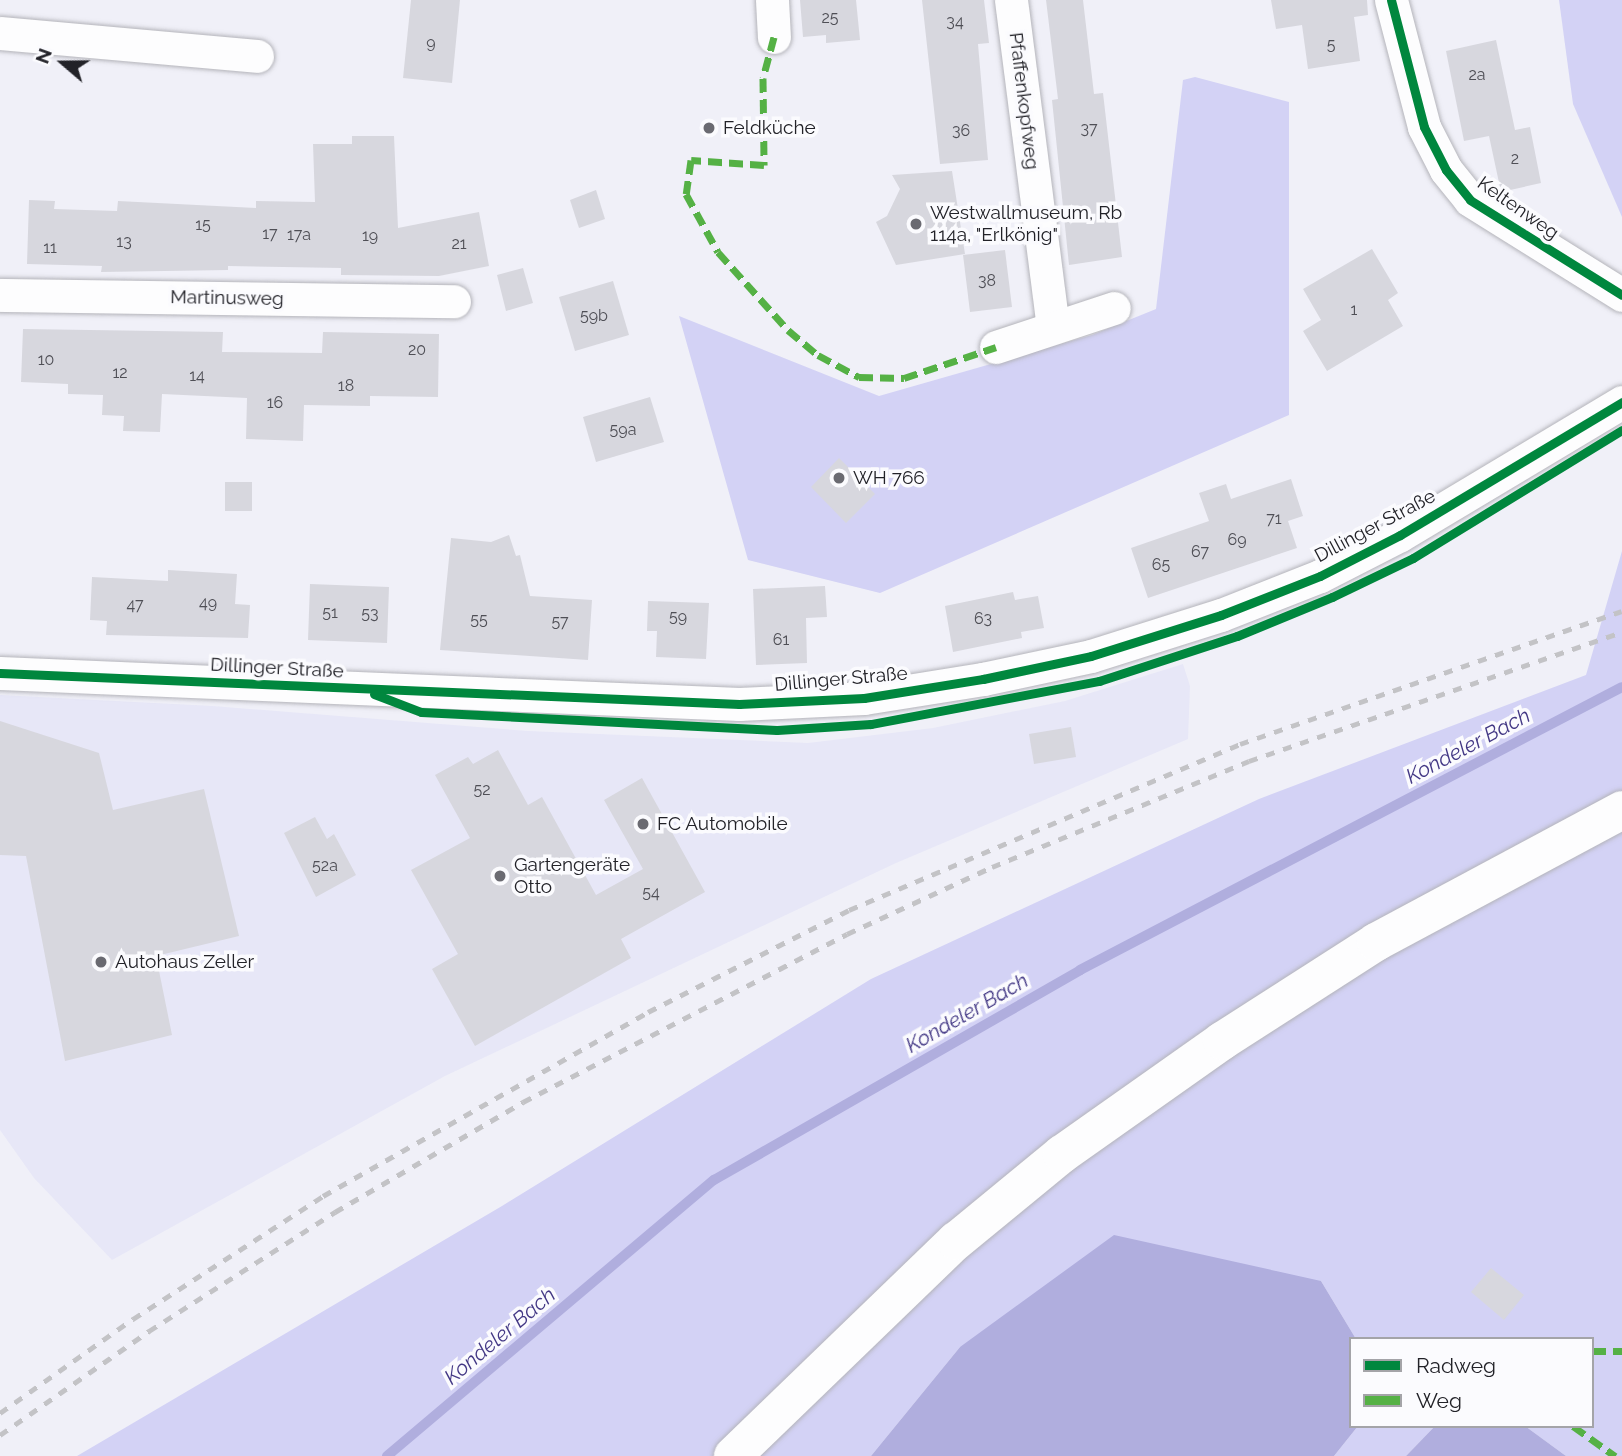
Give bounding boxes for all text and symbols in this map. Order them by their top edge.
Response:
house number: 25 [821,8,839,28]
house number: 34 [946,12,964,32]
north arrow [28,28,98,98]
street label: Pfaffenkopfweg [1004,31,1044,171]
house number: 9 [426,33,436,53]
house number: 5 [1327,35,1335,55]
text: N [30,45,56,66]
house number: 2a [1468,65,1486,85]
place label: Feldküche [723,117,816,139]
house number: 37 [1080,119,1098,139]
marker: Feldküche [701,120,717,136]
house number: 36 [952,121,970,141]
house number: 2 [1511,149,1519,169]
street label: Keltenweg [1473,172,1563,244]
place label: Westwallmuseum, Rb 114a, "Erlkönig" [930,202,1122,246]
house number: 15 [195,215,211,235]
marker: Westwallmuseum, Rb 114a, "Erlkönig" [908,216,924,232]
house number: 17 [262,224,278,244]
house number: 17a [287,225,311,245]
house number: 19 [362,226,378,246]
house number: 13 [116,232,132,252]
house number: 21 [451,234,467,254]
house number: 11 [43,238,57,258]
house number: 38 [978,271,996,291]
street label: Martinusweg [170,286,284,310]
house number: 1 [1351,300,1357,320]
house number: 59b [580,306,608,326]
house number: 20 [408,340,426,360]
house number: 10 [38,350,54,370]
house number: 12 [112,363,128,383]
house number: 14 [189,366,205,386]
house number: 18 [338,376,354,396]
house number: 16 [267,393,283,413]
house number: 59a [610,420,636,440]
place label: WH 766 [853,467,925,489]
marker: WH 766 [831,470,847,486]
street label: Dillinger Straße [1310,484,1440,568]
house number: 71 [1266,509,1282,529]
house number: 69 [1227,530,1247,550]
house number: 67 [1191,542,1209,562]
house number: 65 [1152,555,1170,575]
house number: 49 [199,593,217,613]
house number: 47 [126,595,144,615]
house number: 51 [322,603,338,623]
house number: 53 [361,604,379,624]
house number: 59 [669,607,687,627]
house number: 63 [974,609,992,629]
house number: 55 [470,610,488,630]
house number: 57 [551,612,569,632]
house number: 61 [773,630,789,650]
street label: Dillinger Straße [209,653,345,683]
street label: Dillinger Straße [773,662,909,696]
water label: Kondeler Bach [1401,703,1535,789]
house number: 52 [473,780,491,800]
place label: FC Automobile [657,813,788,835]
marker: FC Automobile [635,816,651,832]
place label: Gartengeräte Otto [514,854,630,898]
house number: 52a [312,856,338,876]
marker: Gartengeräte Otto [492,868,508,884]
house number: 54 [642,883,660,903]
place label: Autohaus Zeller [115,951,254,973]
marker: Autohaus Zeller [93,954,109,970]
water label: Kondeler Bach [901,968,1033,1058]
water label: Kondeler Bach [439,1282,561,1390]
legend [1349,1337,1594,1428]
text: Radweg [1416,1353,1496,1378]
text: Weg [1416,1388,1462,1413]

